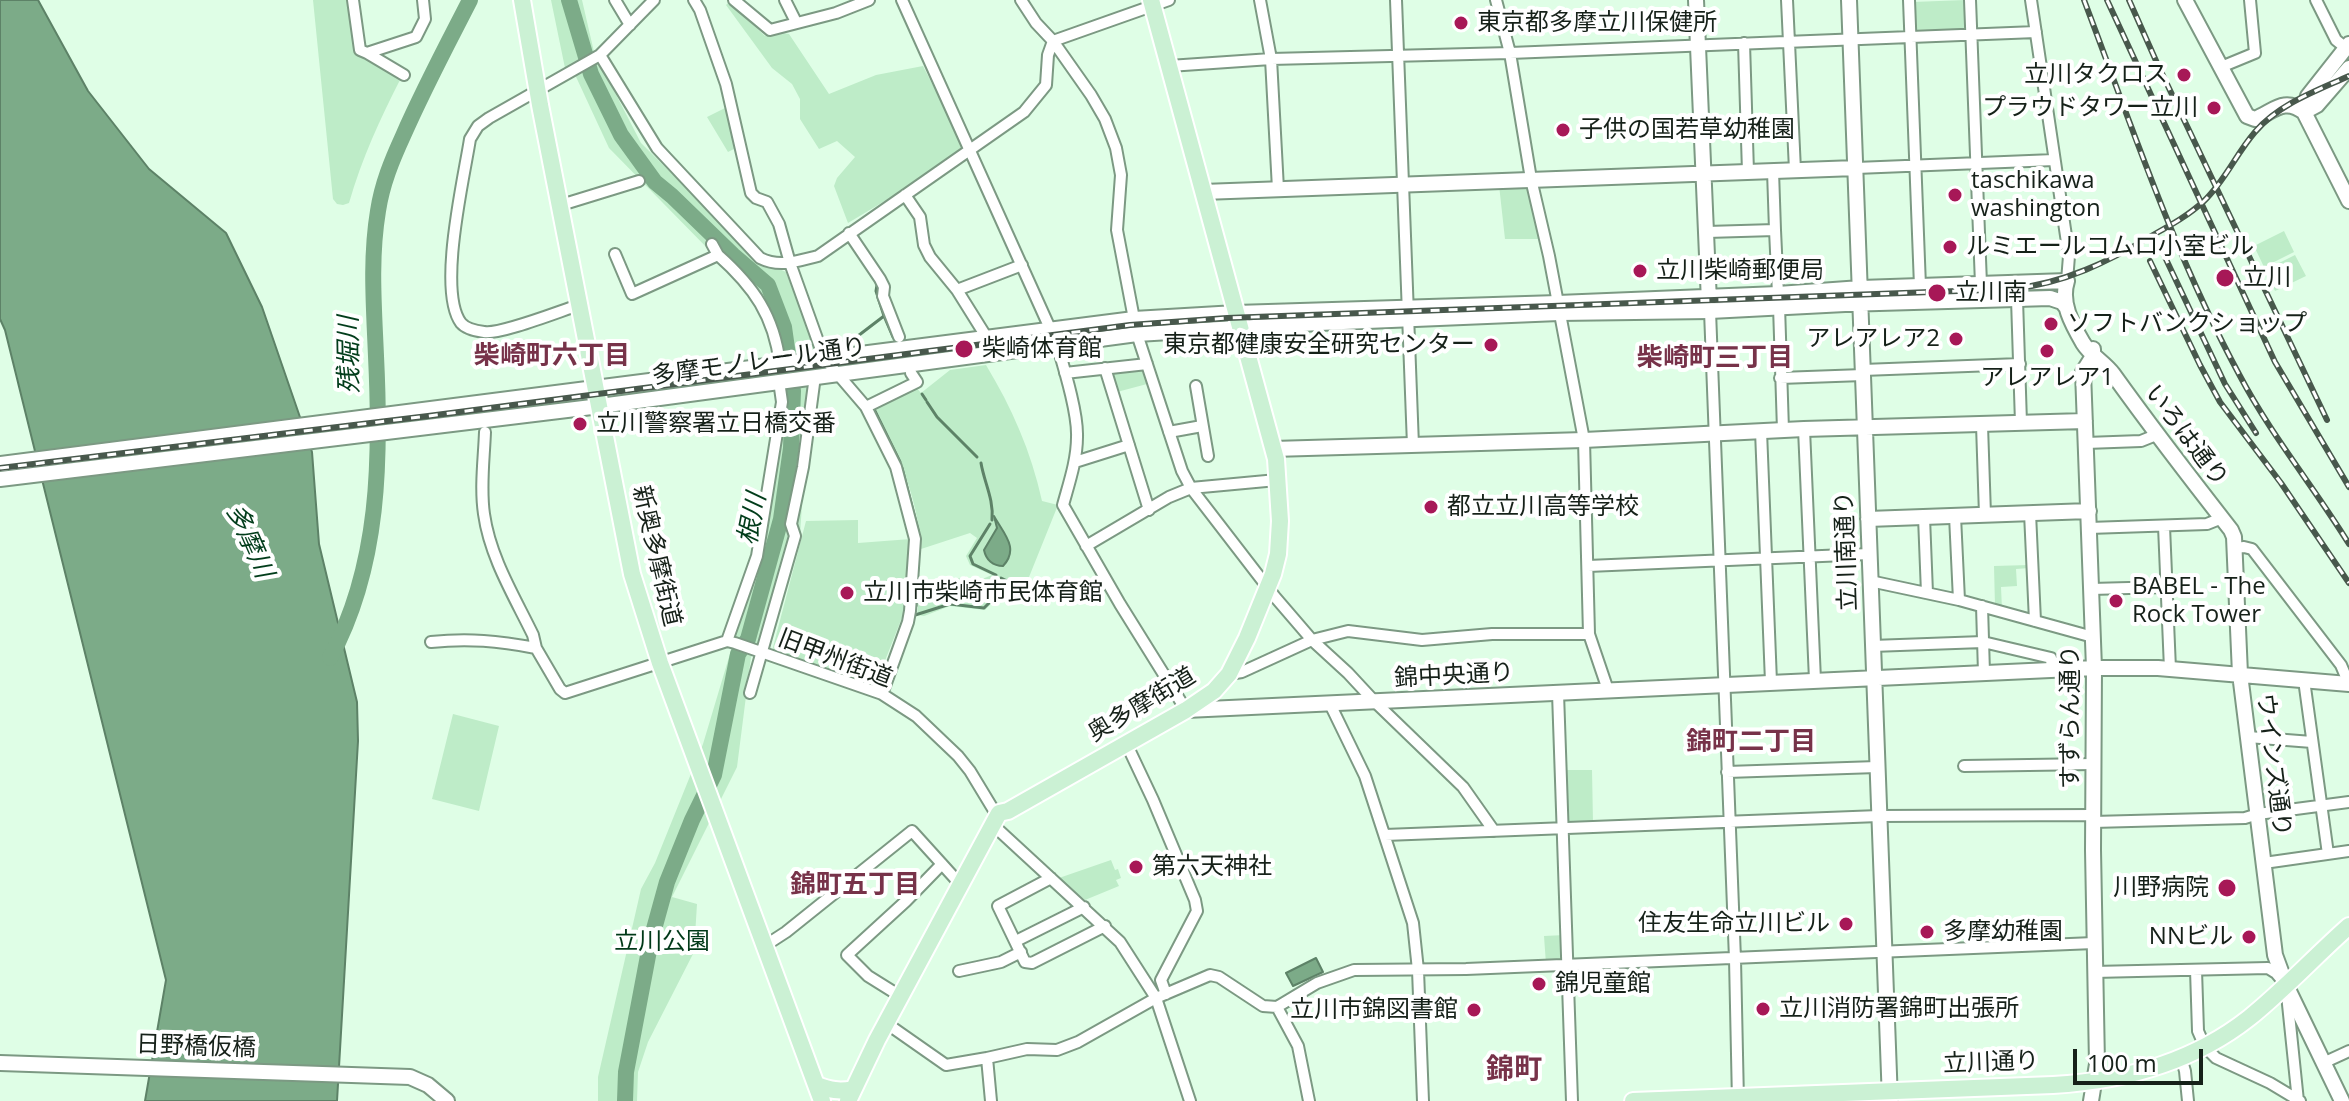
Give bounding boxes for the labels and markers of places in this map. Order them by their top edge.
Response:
place label: 東京都多摩立川保健所 [1477,9,1717,37]
marker: 東京都多摩立川保健所 [1452,14,1470,32]
place label: 立川タクロス [2024,61,2168,89]
marker: 立川タクロス [2175,66,2193,84]
place label: プラウドタワー立川 [1982,94,2198,122]
marker: プラウドタワー立川 [2205,99,2223,117]
place label: 子供の国若草幼稚園 [1579,116,1795,144]
marker: 子供の国若草幼稚園 [1554,121,1572,139]
place label: taschikawa washington [1971,167,2101,223]
marker: taschikawa washington [1946,186,1964,204]
place label: ルミエールコムロ小室ビル [1966,233,2254,261]
marker: ルミエールコムロ小室ビル [1941,238,1959,256]
place label: 立川柴崎郵便局 [1656,257,1824,285]
marker: 立川柴崎郵便局 [1631,262,1649,280]
place label: 立川 [2243,264,2291,292]
marker: 立川 [2214,267,2236,289]
place label: 立川南 [1955,279,2027,307]
marker: 立川南 [1926,282,1948,304]
place label: ソフトバンクショップ [2067,310,2307,338]
marker: ソフトバンクショップ [2042,315,2060,333]
place label: アレアレア2 [1806,325,1940,353]
marker: アレアレア2 [1947,330,1965,348]
place label: 東京都健康安全研究センター [1163,331,1475,359]
place label: 柴崎体育館 [982,335,1102,363]
marker: 東京都健康安全研究センター [1482,336,1500,354]
marker: 柴崎体育館 [953,338,975,360]
marker: アレアレア1 [2038,342,2056,360]
place label: アレアレア1 [1980,364,2114,392]
place label: 立川警察署立日橋交番 [596,410,836,438]
marker: 立川警察署立日橋交番 [571,415,589,433]
place label: 都立立川高等学校 [1447,493,1639,521]
marker: 都立立川高等学校 [1422,498,1440,516]
place label: BABEL - The Rock Tower [2132,573,2266,629]
place label: 立川市柴崎市民体育館 [863,579,1103,607]
marker: 立川市柴崎市民体育館 [838,584,856,602]
marker: BABEL - The Rock Tower [2107,592,2125,610]
place label: 第六天神社 [1152,853,1272,881]
marker: 第六天神社 [1127,858,1145,876]
place label: 川野病院 [2113,874,2209,902]
marker: 川野病院 [2216,877,2238,899]
place label: 住友生命立川ビル [1638,910,1830,938]
marker: 住友生命立川ビル [1837,915,1855,933]
place label: 多摩幼稚園 [1943,918,2063,946]
marker: 多摩幼稚園 [1918,923,1936,941]
place label: NNビル [2149,923,2233,951]
marker: NNビル [2240,928,2258,946]
place label: 錦児童館 [1555,970,1651,998]
marker: 錦児童館 [1530,975,1548,993]
place label: 立川消防署錦町出張所 [1779,995,2019,1023]
place label: 立川市錦図書館 [1290,996,1458,1024]
marker: 立川消防署錦町出張所 [1754,1000,1772,1018]
marker: 立川市錦図書館 [1465,1001,1483,1019]

